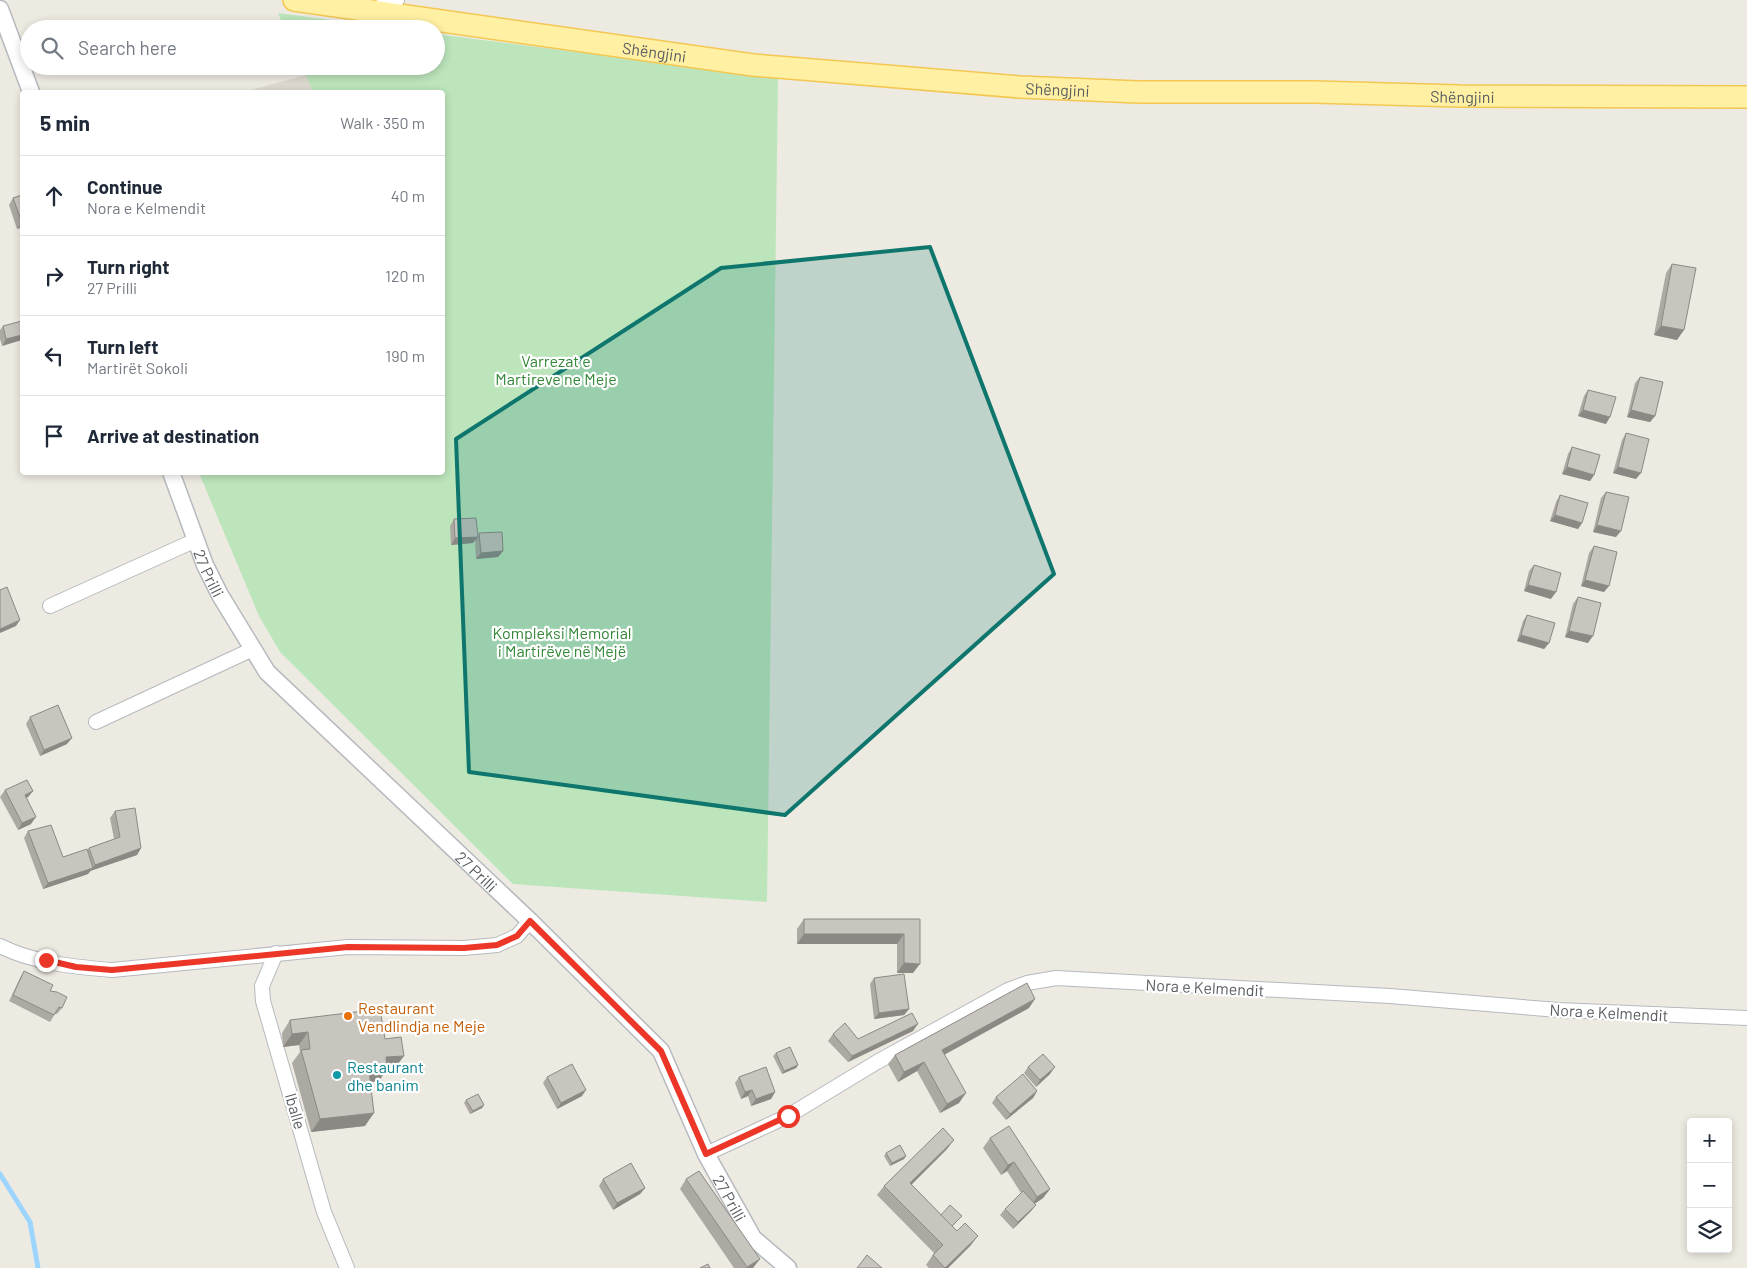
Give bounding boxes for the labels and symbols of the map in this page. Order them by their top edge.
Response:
street label: Shëngjini [621,37,688,65]
street label: Shëngjini [1025,78,1090,99]
street label: Shëngjini [1430,86,1495,106]
park label: Varrezat e Martireve ne Meje [495,351,617,388]
street label: 27 Prilli [191,547,229,600]
park label: Kompleksi Memorial i Martirëve në Mejë [492,623,632,660]
street label: 27 Prilli [452,847,502,895]
route end [35,949,58,972]
street label: Nora e Kelmendit [1145,974,1265,1000]
place label: Restaurant Vendlindja ne Meje [358,998,485,1035]
street label: Nora e Kelmendit [1549,999,1669,1025]
marker: Restaurant Vendlindja ne Meje [342,1010,354,1022]
place label: Restaurant dhe banim [347,1057,424,1094]
marker: Restaurant dhe banim [331,1069,343,1081]
street label: Iballe [282,1091,310,1131]
route start [777,1105,800,1128]
street label: 27 Prilli [710,1171,751,1224]

